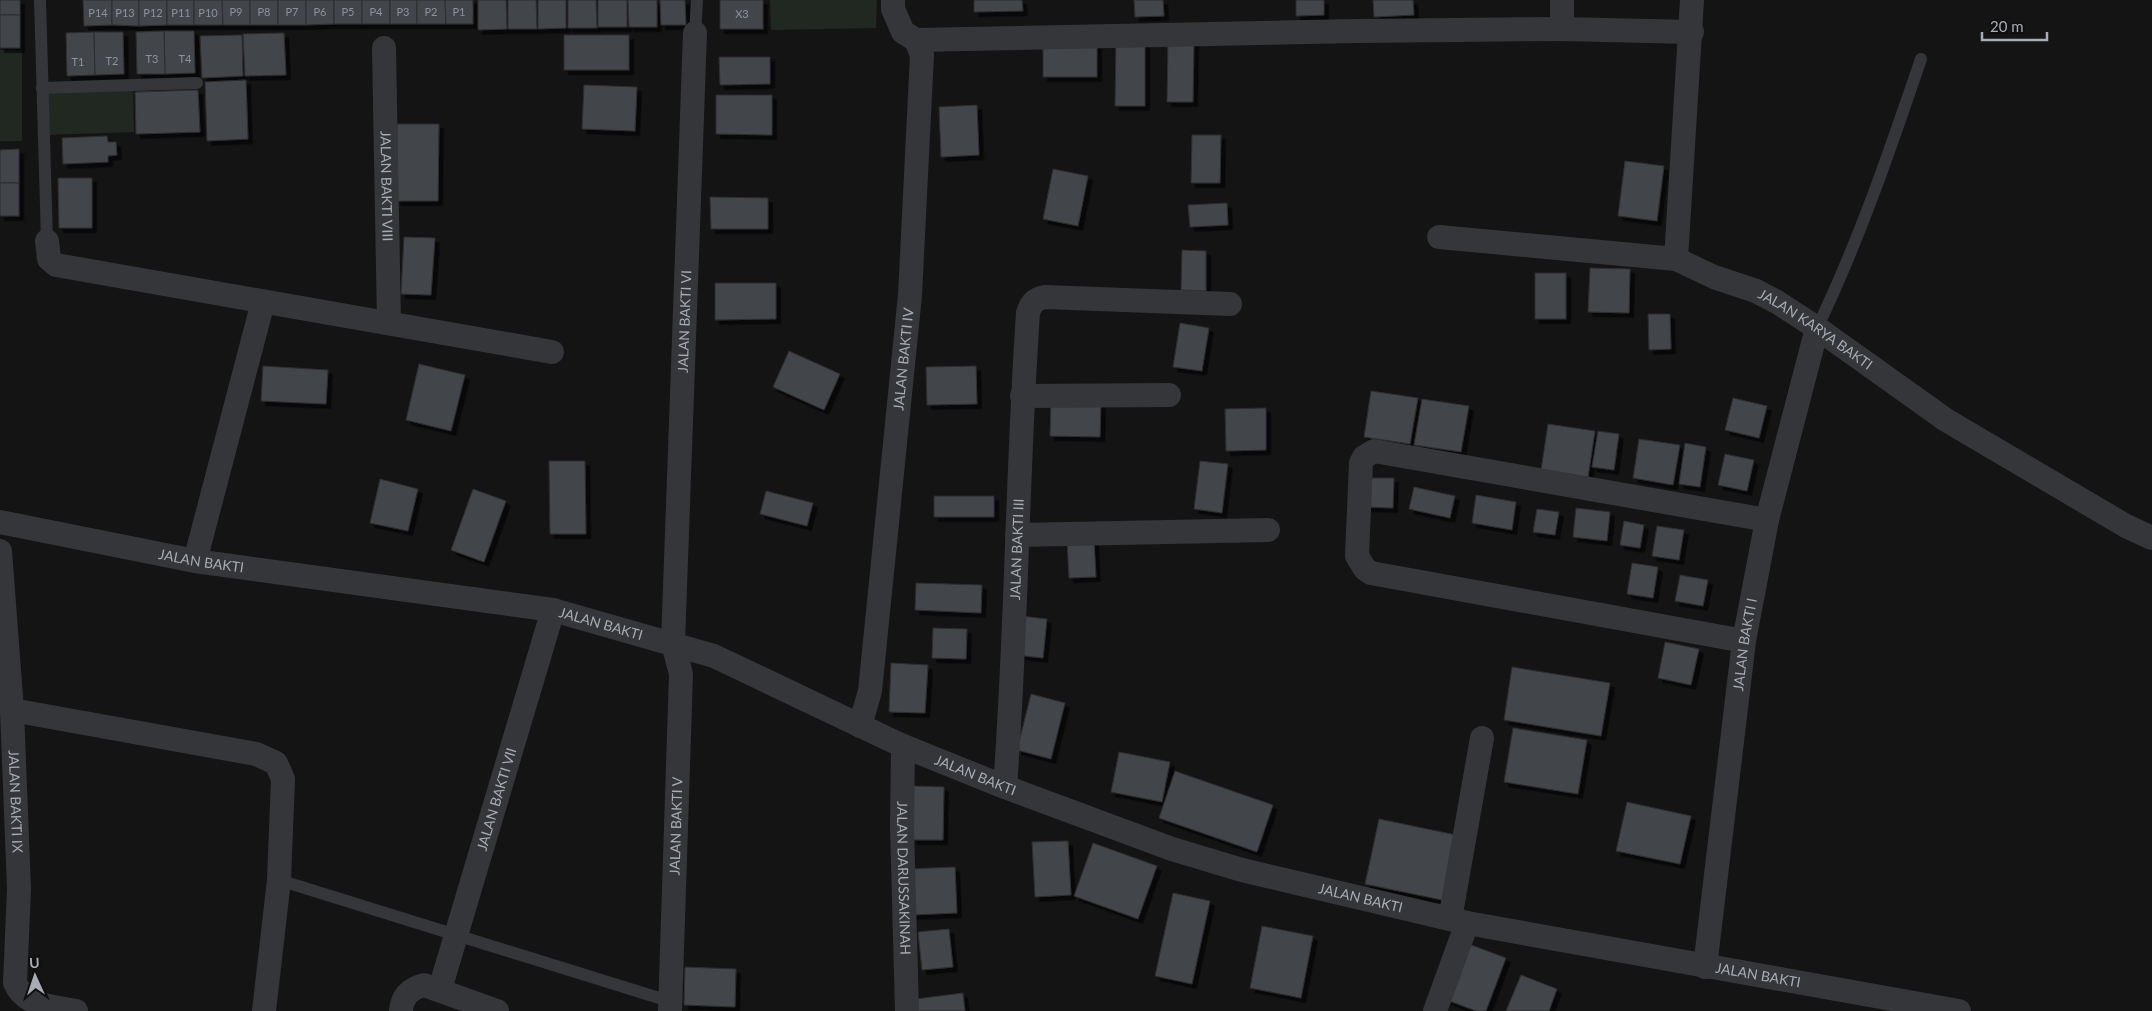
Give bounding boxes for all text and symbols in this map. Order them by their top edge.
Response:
house number: P9 [230,5,243,18]
house number: P8 [258,5,271,18]
house number: P7 [286,5,299,18]
house number: P6 [314,5,327,18]
house number: P5 [342,5,355,18]
house number: P4 [370,5,383,18]
house number: P3 [397,5,410,18]
house number: P2 [425,5,438,18]
house number: P1 [453,5,466,18]
house number: P14 [88,6,108,19]
house number: P13 [115,6,135,19]
house number: P12 [143,6,163,19]
house number: P11 [171,6,191,19]
house number: P10 [198,6,218,19]
house number: X3 [735,7,749,20]
scale bar [1982,10,2047,42]
text: 20 m [1990,17,2024,35]
house number: T3 [146,52,158,65]
house number: T4 [179,52,192,65]
house number: T2 [106,54,118,67]
house number: T1 [72,55,84,68]
street label: JALAN BAKTI VIII [378,131,397,241]
street label: JALAN BAKTI VI [674,270,694,373]
street label: JALAN KARYA BAKTI [1756,285,1876,373]
street label: JALAN BAKTI IV [889,306,917,411]
street label: JALAN BAKTI III [1006,498,1027,600]
street label: JALAN BAKTI [157,545,245,576]
street label: JALAN BAKTI I [1729,597,1760,692]
street label: JALAN BAKTI [557,603,645,643]
street label: JALAN BAKTI VII [473,746,519,853]
street label: JALAN BAKTI IX [6,750,27,853]
street label: JALAN BAKTI [932,751,1019,798]
street label: JALAN BAKTI V [665,776,686,876]
street label: JALAN DARUSSAKINAH [894,801,914,955]
street label: JALAN BAKTI [1317,879,1405,916]
north arrow [10,951,60,1001]
text: U [29,954,40,971]
street label: JALAN BAKTI [1714,959,1802,991]

